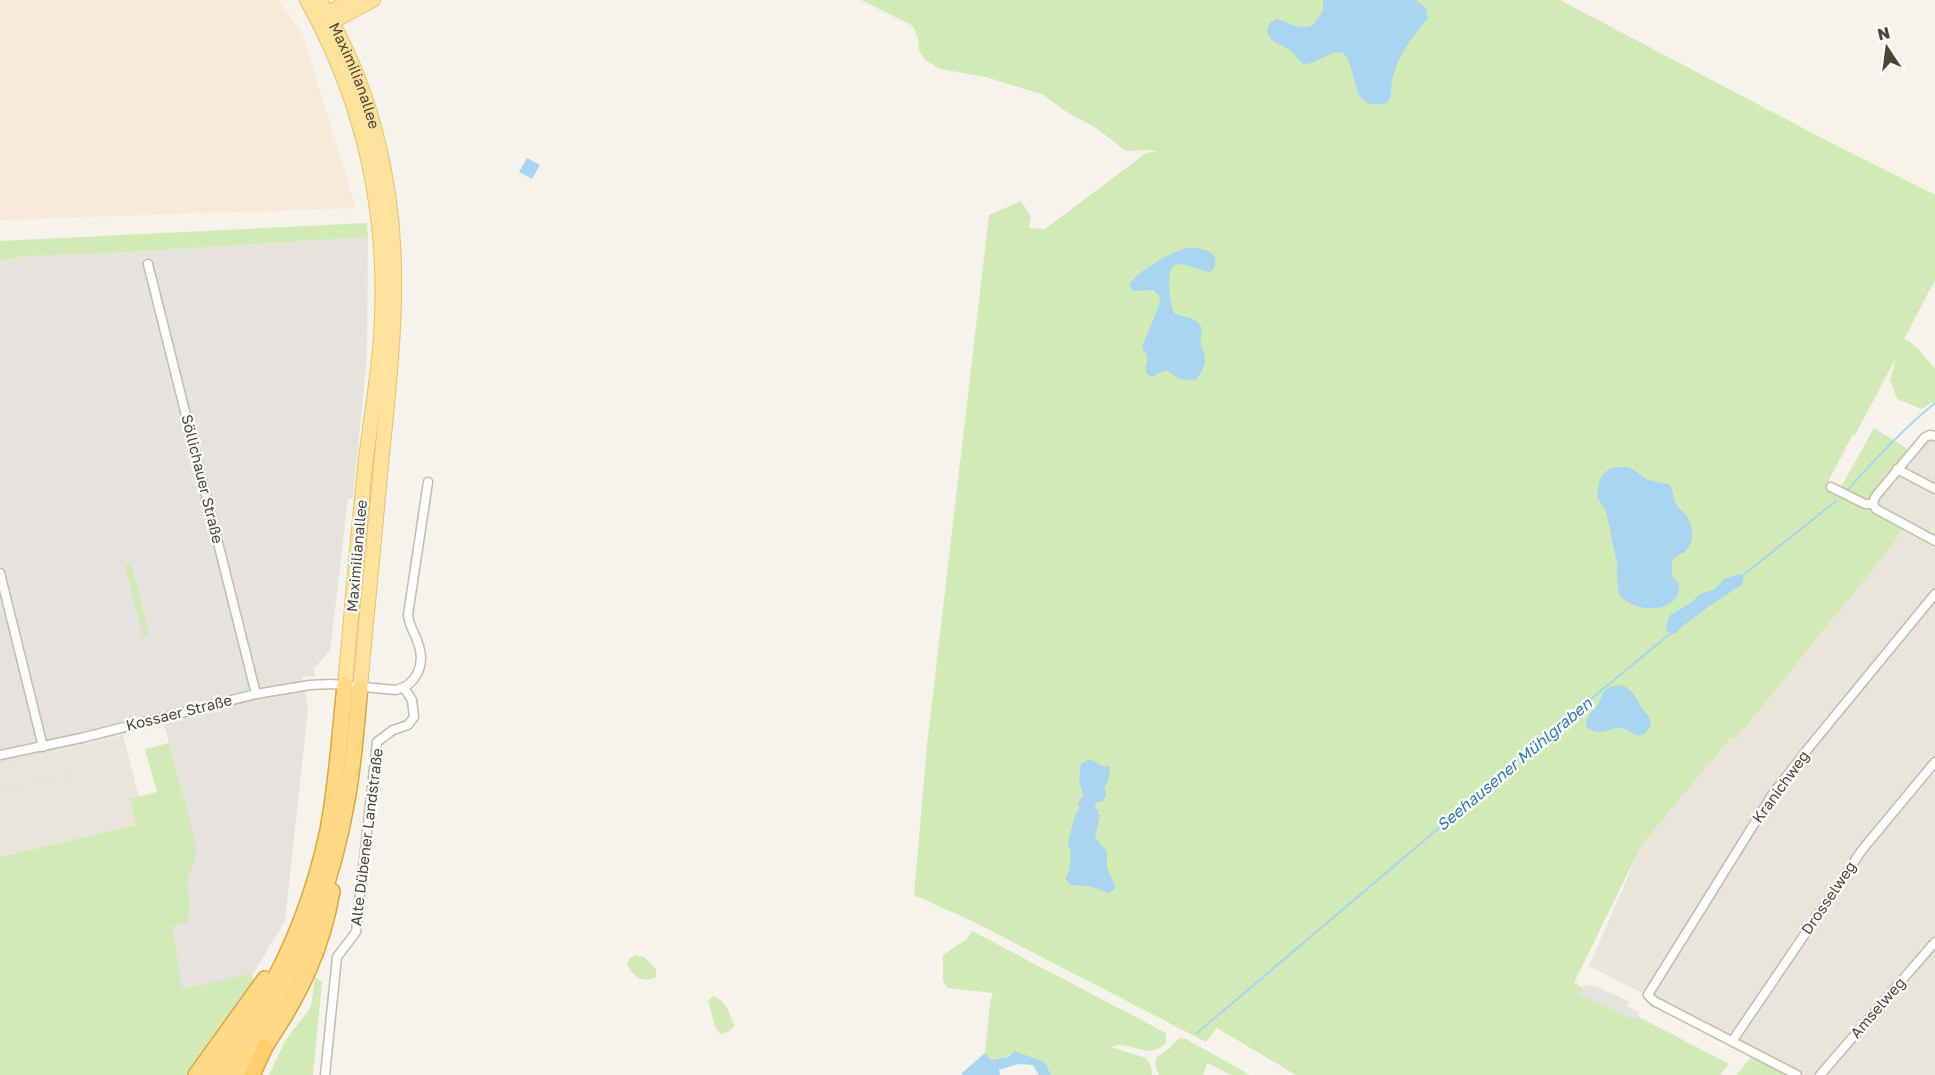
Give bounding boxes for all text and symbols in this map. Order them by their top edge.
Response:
north arrow [1857,18,1917,78]
street label: Maximilianallee [326,19,384,131]
text: N [1875,22,1892,44]
street label: Söllichauer Straße [178,412,228,545]
street label: Maximilianallee [342,499,370,613]
street label: Kossaer Straße [124,690,234,734]
water label: Seehausener Mühlgraben [1432,692,1597,835]
street label: Alte Dübener Landstraße [346,747,386,927]
street label: Kranichweg [1748,747,1812,826]
street label: Drosselweg [1797,857,1859,937]
street label: Amselweg [1846,973,1908,1041]

